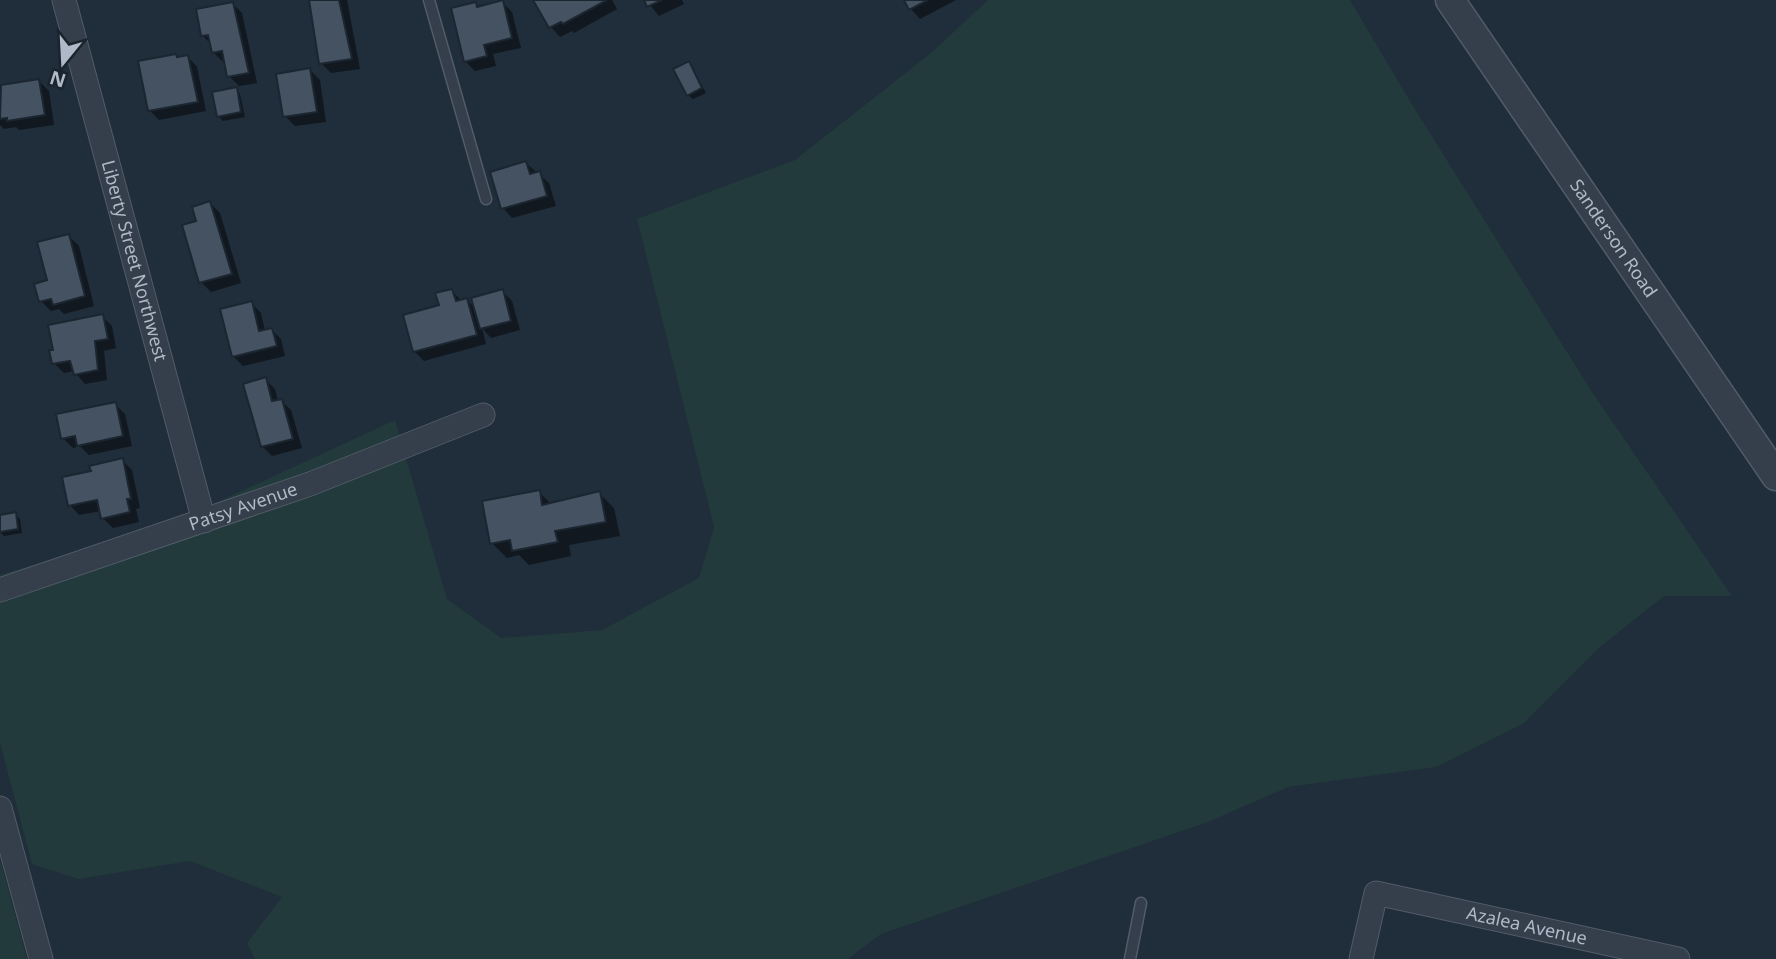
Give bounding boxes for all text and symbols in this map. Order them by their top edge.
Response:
north arrow [28,28,98,98]
text: N [46,64,69,94]
street label: Liberty Street Northwest [97,157,174,364]
street label: Sanderson Road [1565,174,1663,302]
street label: Patsy Avenue [185,476,300,536]
street label: Azalea Avenue [1464,900,1590,950]

